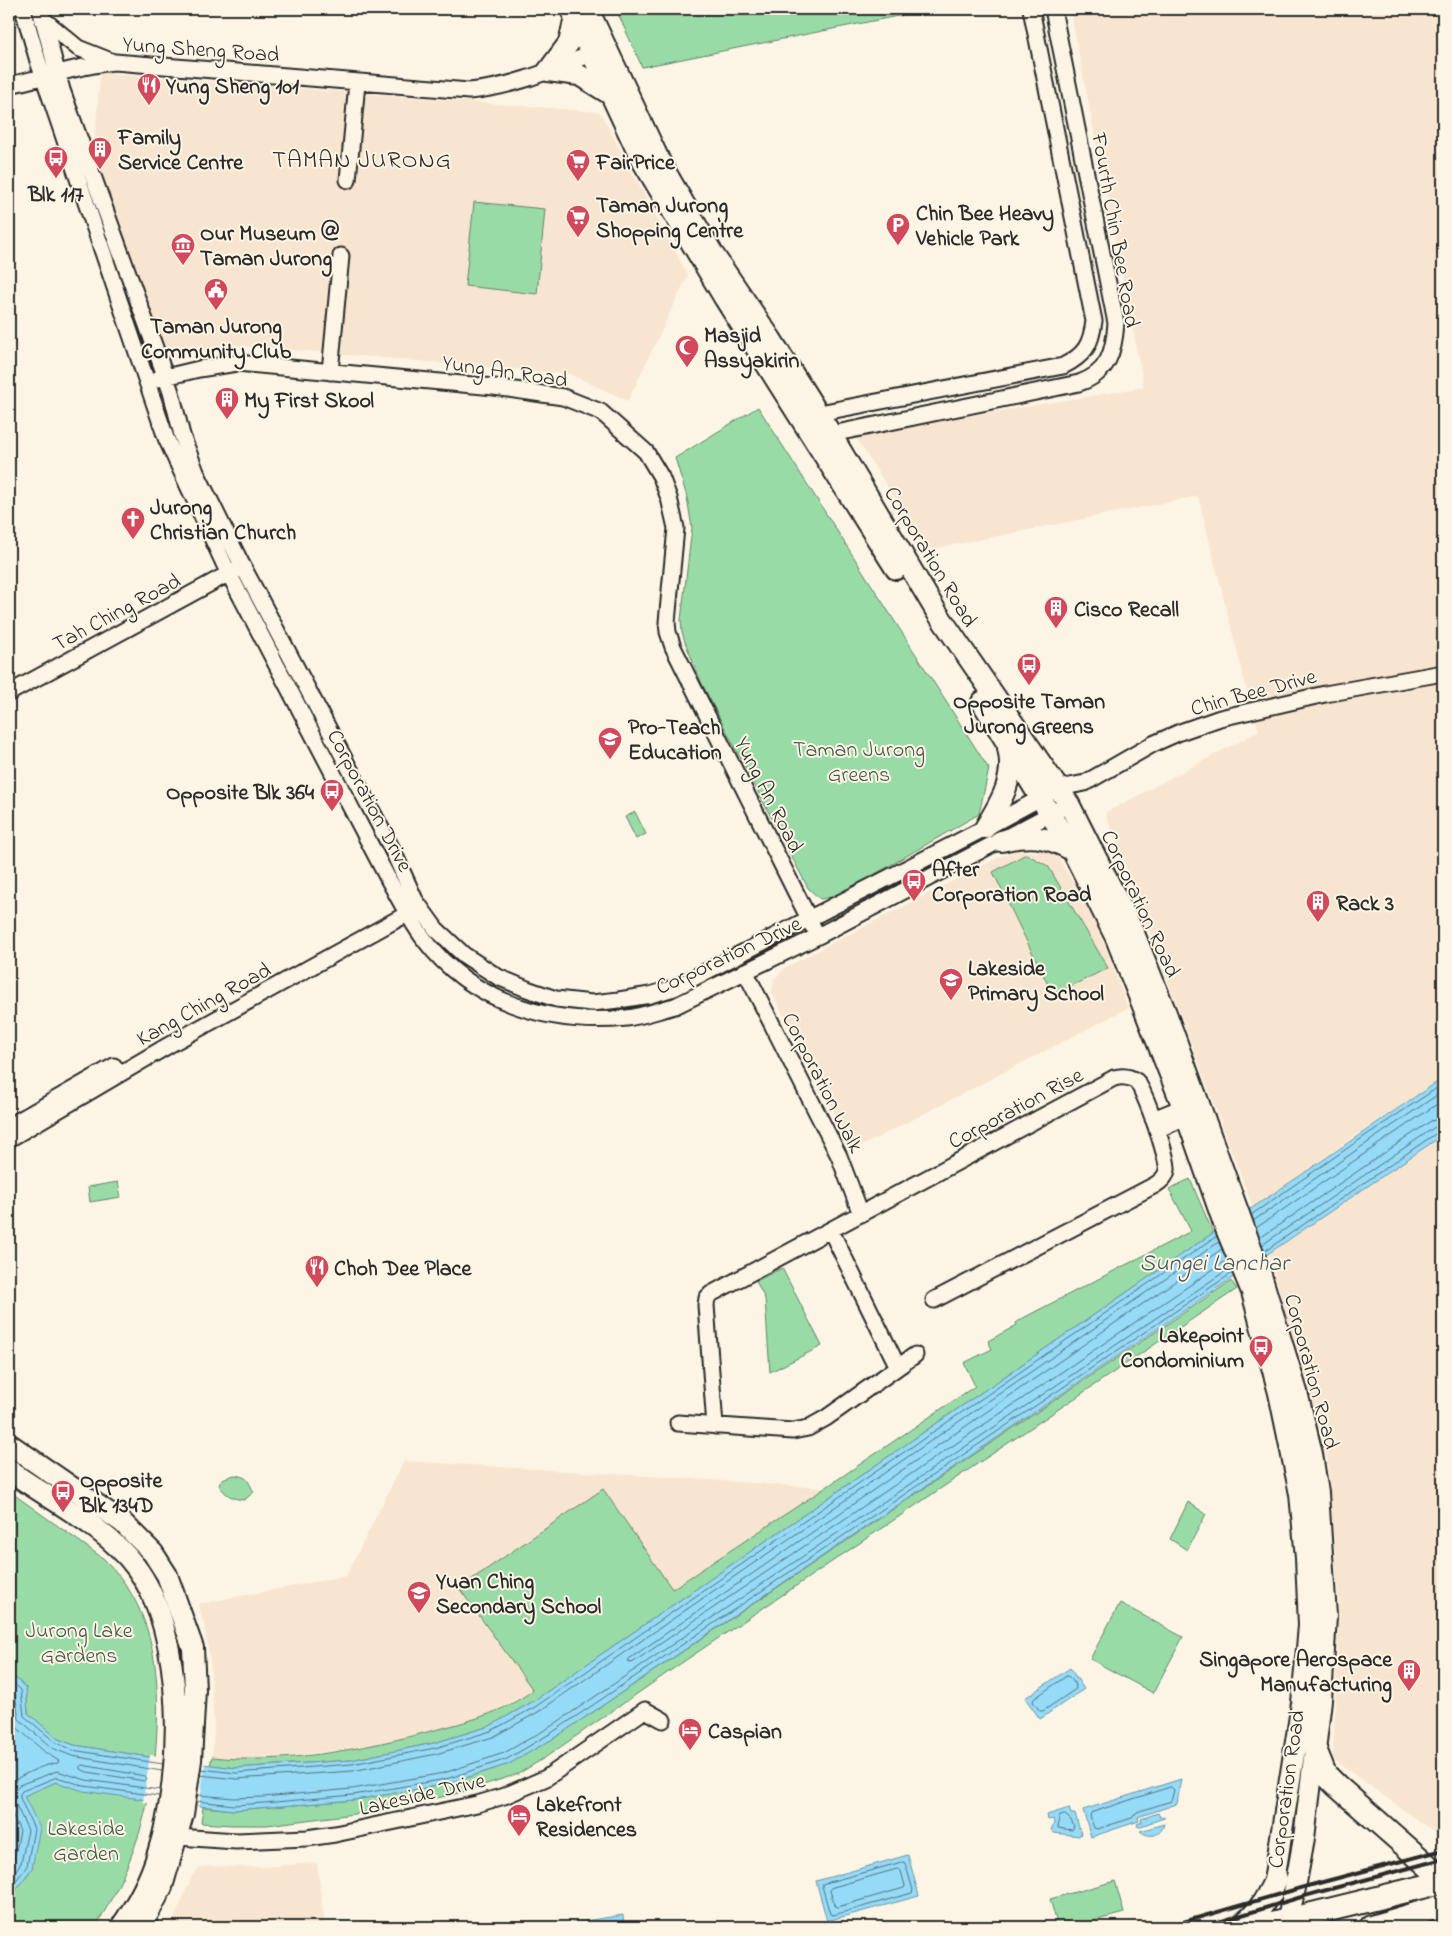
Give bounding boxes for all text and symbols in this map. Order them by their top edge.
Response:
street label: Yung Sheng Road [121,30,280,73]
restaurant icon: Yung Sheng 101 [136,72,162,106]
place label: Yung Sheng 101 [165,72,299,105]
place label: Family Service Centre [117,123,244,180]
street label: Fourth Chin Bee Road [1081,130,1147,330]
building icon: Family Service Centre [87,136,113,170]
district label: TAMAN JURONG [272,144,452,179]
bus stop icon: Blk 117 [43,145,69,179]
supermarket icon: FairPrice [565,148,591,182]
place label: FairPrice [595,148,676,180]
place label: Blk 117 [27,180,85,212]
place label: Taman Jurong Shopping Centre [596,191,744,249]
place label: Chin Bee Heavy Vehicle Park [915,199,1054,256]
supermarket icon: Taman Jurong Shopping Centre [565,204,591,238]
parking icon: Chin Bee Heavy Vehicle Park [885,212,911,246]
place label: Our Museum @ Taman Jurong [200,219,339,277]
museum icon: Our Museum @ Taman Jurong [170,232,196,266]
public building icon: Taman Jurong Community Club [203,277,229,311]
place label: Taman Jurong Community Club [141,312,291,370]
place label: Masjid Assyakirin [704,321,799,379]
mosque icon: Masjid Assyakirin [674,334,700,368]
street label: Yung An Road [440,348,570,399]
building icon: My First Skool [214,386,240,420]
place label: My First Skool [244,386,374,419]
street label: Corporation Road [875,481,984,634]
place label: Jurong Christian Church [150,493,296,550]
church icon: Jurong Christian Church [120,506,146,540]
street label: Tah Ching Road [48,566,188,662]
building icon: Cisco Recall [1043,595,1069,629]
place label: Cisco Recall [1074,595,1179,627]
bus stop icon: Opposite Taman Jurong Greens [1016,652,1042,686]
street label: Chin Bee Drive [1187,662,1320,726]
place label: Opposite Taman Jurong Greens [953,687,1105,745]
place label: Pro-Teach Education [628,713,722,770]
street label: Corporation Drive [317,724,420,879]
school or university icon: Pro-Teach Education [597,726,623,760]
street label: Yung An Road [723,732,810,859]
park label: Taman Jurong Greens [793,735,925,792]
place label: Opposite Blk 364 [166,778,315,810]
bus stop icon: Opposite Blk 364 [319,778,345,812]
street label: Corporation Road [1091,825,1187,983]
place label: After Corporation Road [932,855,1092,912]
bus stop icon: After Corporation Road [901,868,927,902]
building icon: Rack 3 [1305,889,1331,923]
place label: Rack 3 [1336,889,1394,921]
street label: Corporation Drive [651,909,808,1005]
place label: Lakeside Primary School [968,954,1104,1012]
street label: Kang Ching Road [131,955,278,1057]
school or university icon: Lakeside Primary School [938,967,964,1001]
street label: Corporation Walk [772,1008,871,1159]
street label: Corporation Rise [943,1061,1090,1159]
water label: Sungei Lanchar [1140,1247,1291,1282]
restaurant icon: Choh Dee Place [304,1254,330,1288]
place label: Choh Dee Place [334,1254,472,1286]
street label: Corporation Road [1274,1291,1346,1453]
place label: Lakepoint Condominium [1120,1321,1245,1378]
bus stop icon: Lakepoint Condominium [1248,1334,1274,1368]
place label: Opposite Blk 134D [79,1466,163,1523]
bus stop icon: Opposite Blk 134D [50,1479,76,1513]
place label: Yuan Ching Secondary School [435,1567,601,1625]
school or university icon: Yuan Ching Secondary School [406,1580,432,1614]
park label: Jurong Lake Gardens [25,1616,133,1673]
place label: Singapore Aerospace Manufacturing [1199,1645,1393,1703]
building icon: Singapore Aerospace Manufacturing [1396,1658,1422,1692]
street label: Corporation Road [1261,1708,1315,1871]
hotel icon: Caspian [677,1717,703,1751]
place label: Caspian [708,1717,782,1749]
street label: Lakeside Drive [357,1766,489,1826]
place label: Lakefront Residences [536,1790,637,1847]
hotel icon: Lakefront Residences [506,1803,532,1837]
park label: Lakeside Garden [48,1814,125,1871]

